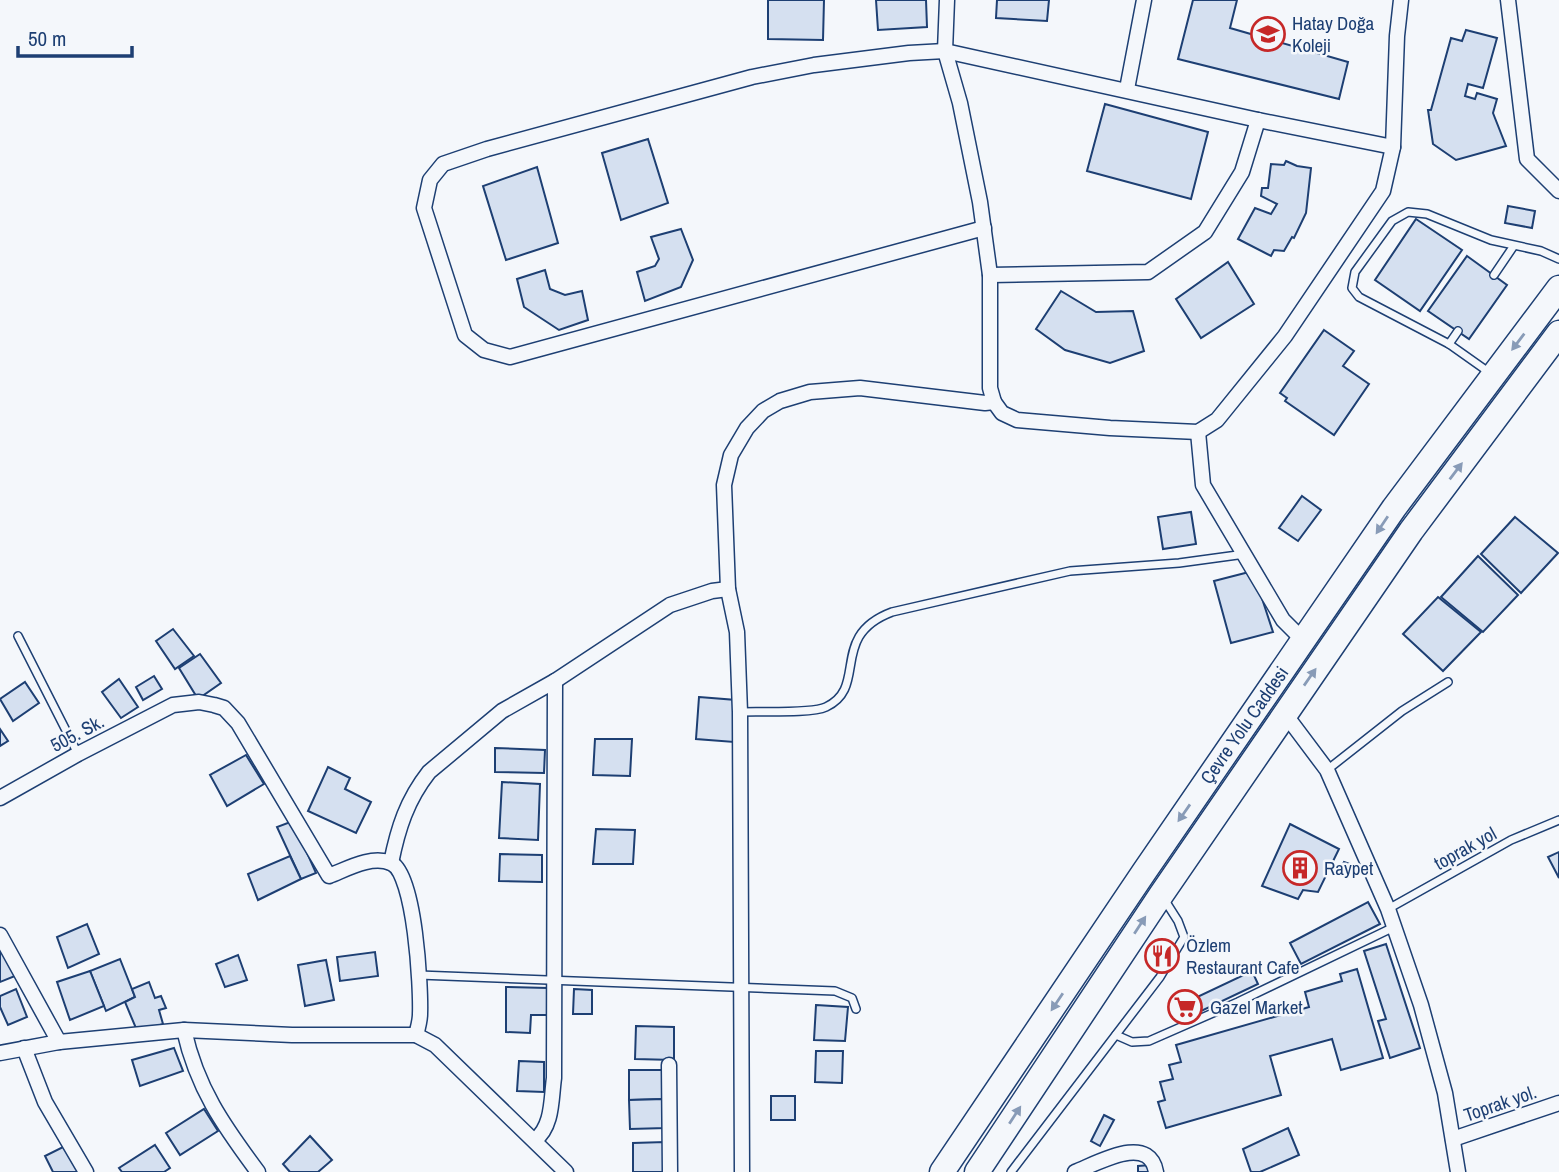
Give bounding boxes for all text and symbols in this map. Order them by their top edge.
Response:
place label: Hatay Doğa Koleji [1292,10,1375,58]
scale bar [18,14,131,58]
school or university icon: Hatay Doğa Koleji [1249,15,1287,53]
text: 50 m [28,24,66,53]
one-way arrow [1511,333,1525,352]
one-way arrow [1448,462,1462,480]
one-way arrow [1375,516,1389,534]
street label: Çevre Yolu Caddesi [1194,661,1294,789]
one-way arrow [1303,668,1317,686]
street label: 505. Sk. [46,708,108,758]
one-way arrow [1177,804,1191,822]
street label: toprak yol [1429,820,1501,876]
building icon: Raypet [1281,849,1319,887]
place label: Raypet [1324,855,1374,881]
one-way arrow [1134,916,1147,935]
place label: Özlem Restaurant Cafe [1186,932,1299,980]
restaurant icon: Özlem Restaurant Cafe [1143,937,1181,975]
supermarket icon: Gazel Market [1166,988,1204,1026]
one-way arrow [1050,992,1063,1011]
place label: Gazel Market [1210,994,1303,1020]
street label: Toprak yol. [1460,1078,1540,1128]
one-way arrow [1008,1106,1022,1124]

